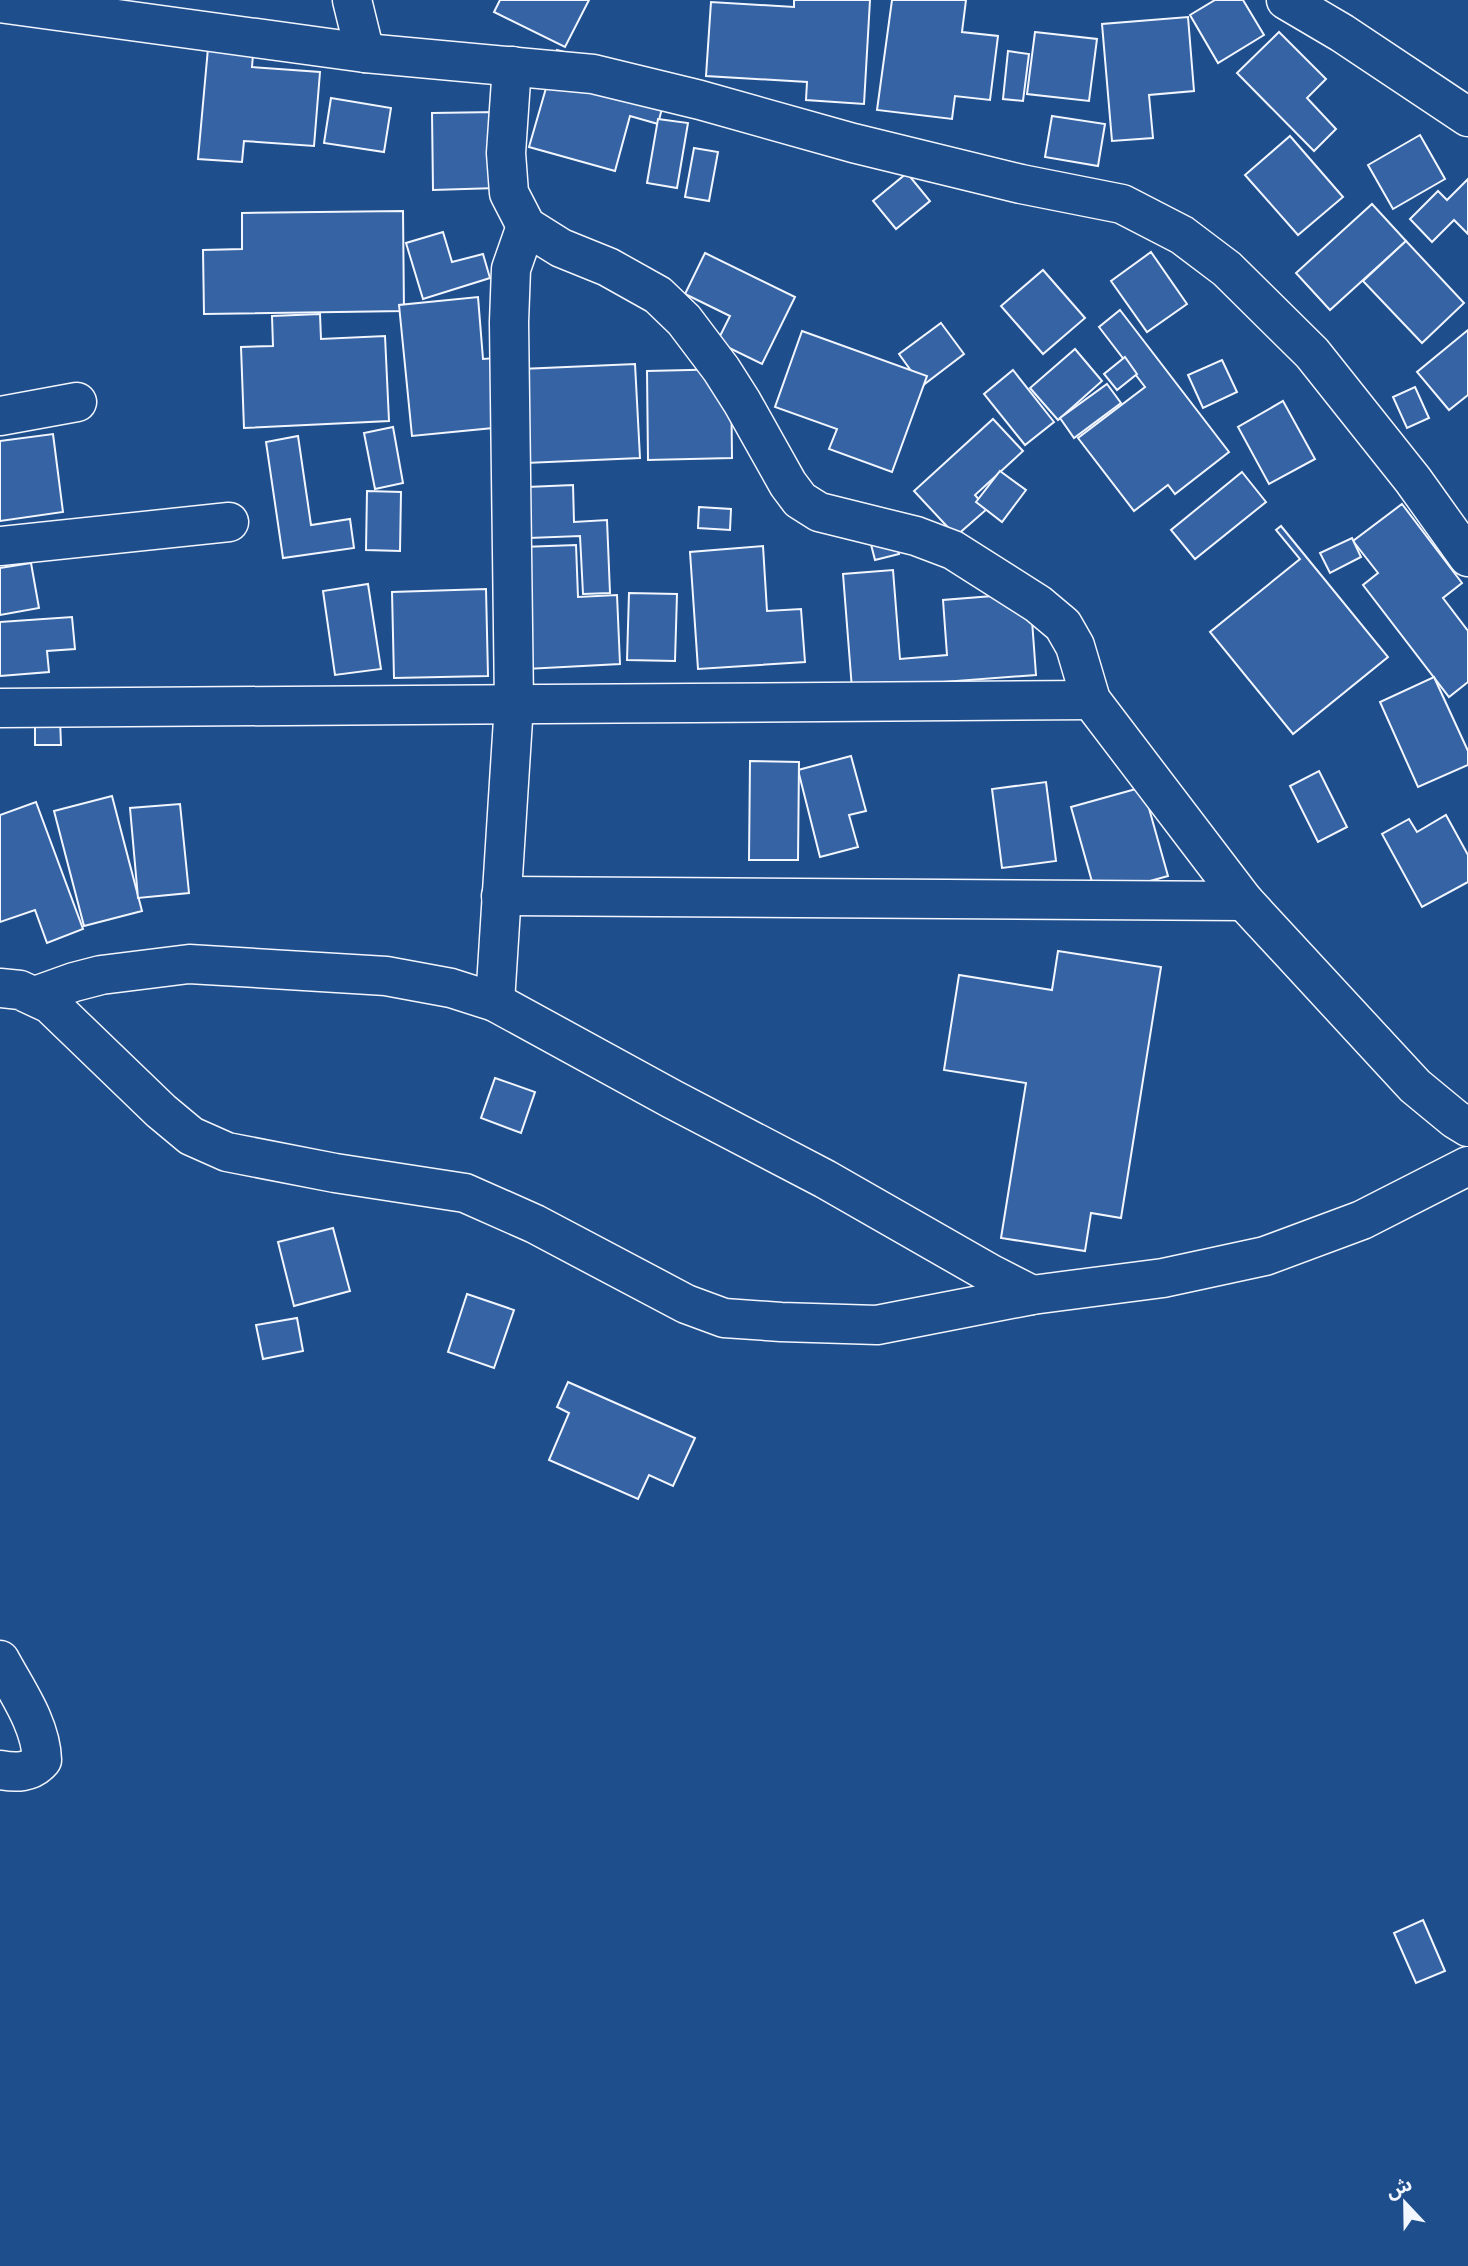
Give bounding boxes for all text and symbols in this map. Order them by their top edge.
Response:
north arrow [1370,2168,1440,2238]
text: ش [1382,2172,1415,2203]

